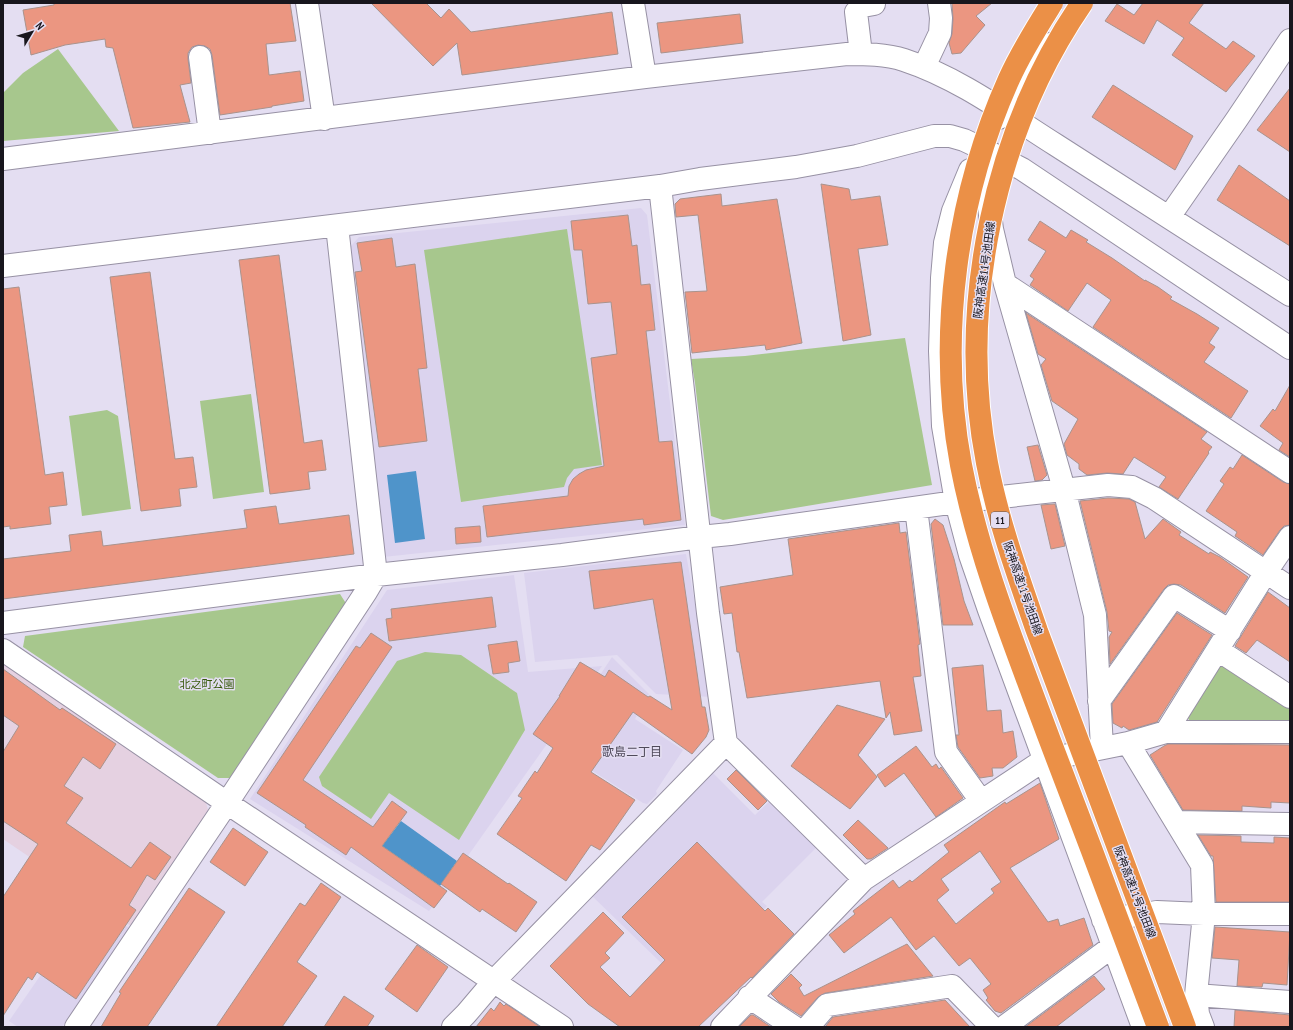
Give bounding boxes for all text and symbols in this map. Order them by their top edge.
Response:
north arrow [12,12,52,52]
text: N [33,19,47,33]
street label: 阪神高速11号池田線 [970,221,998,319]
road number: 11 [991,512,1009,528]
street label: 阪神高速11号池田線 [1000,539,1046,637]
park label: 北之町公園 [180,677,235,691]
district label: 歌島二丁目 [602,744,662,759]
street label: 阪神高速11号池田線 [1111,844,1159,940]

